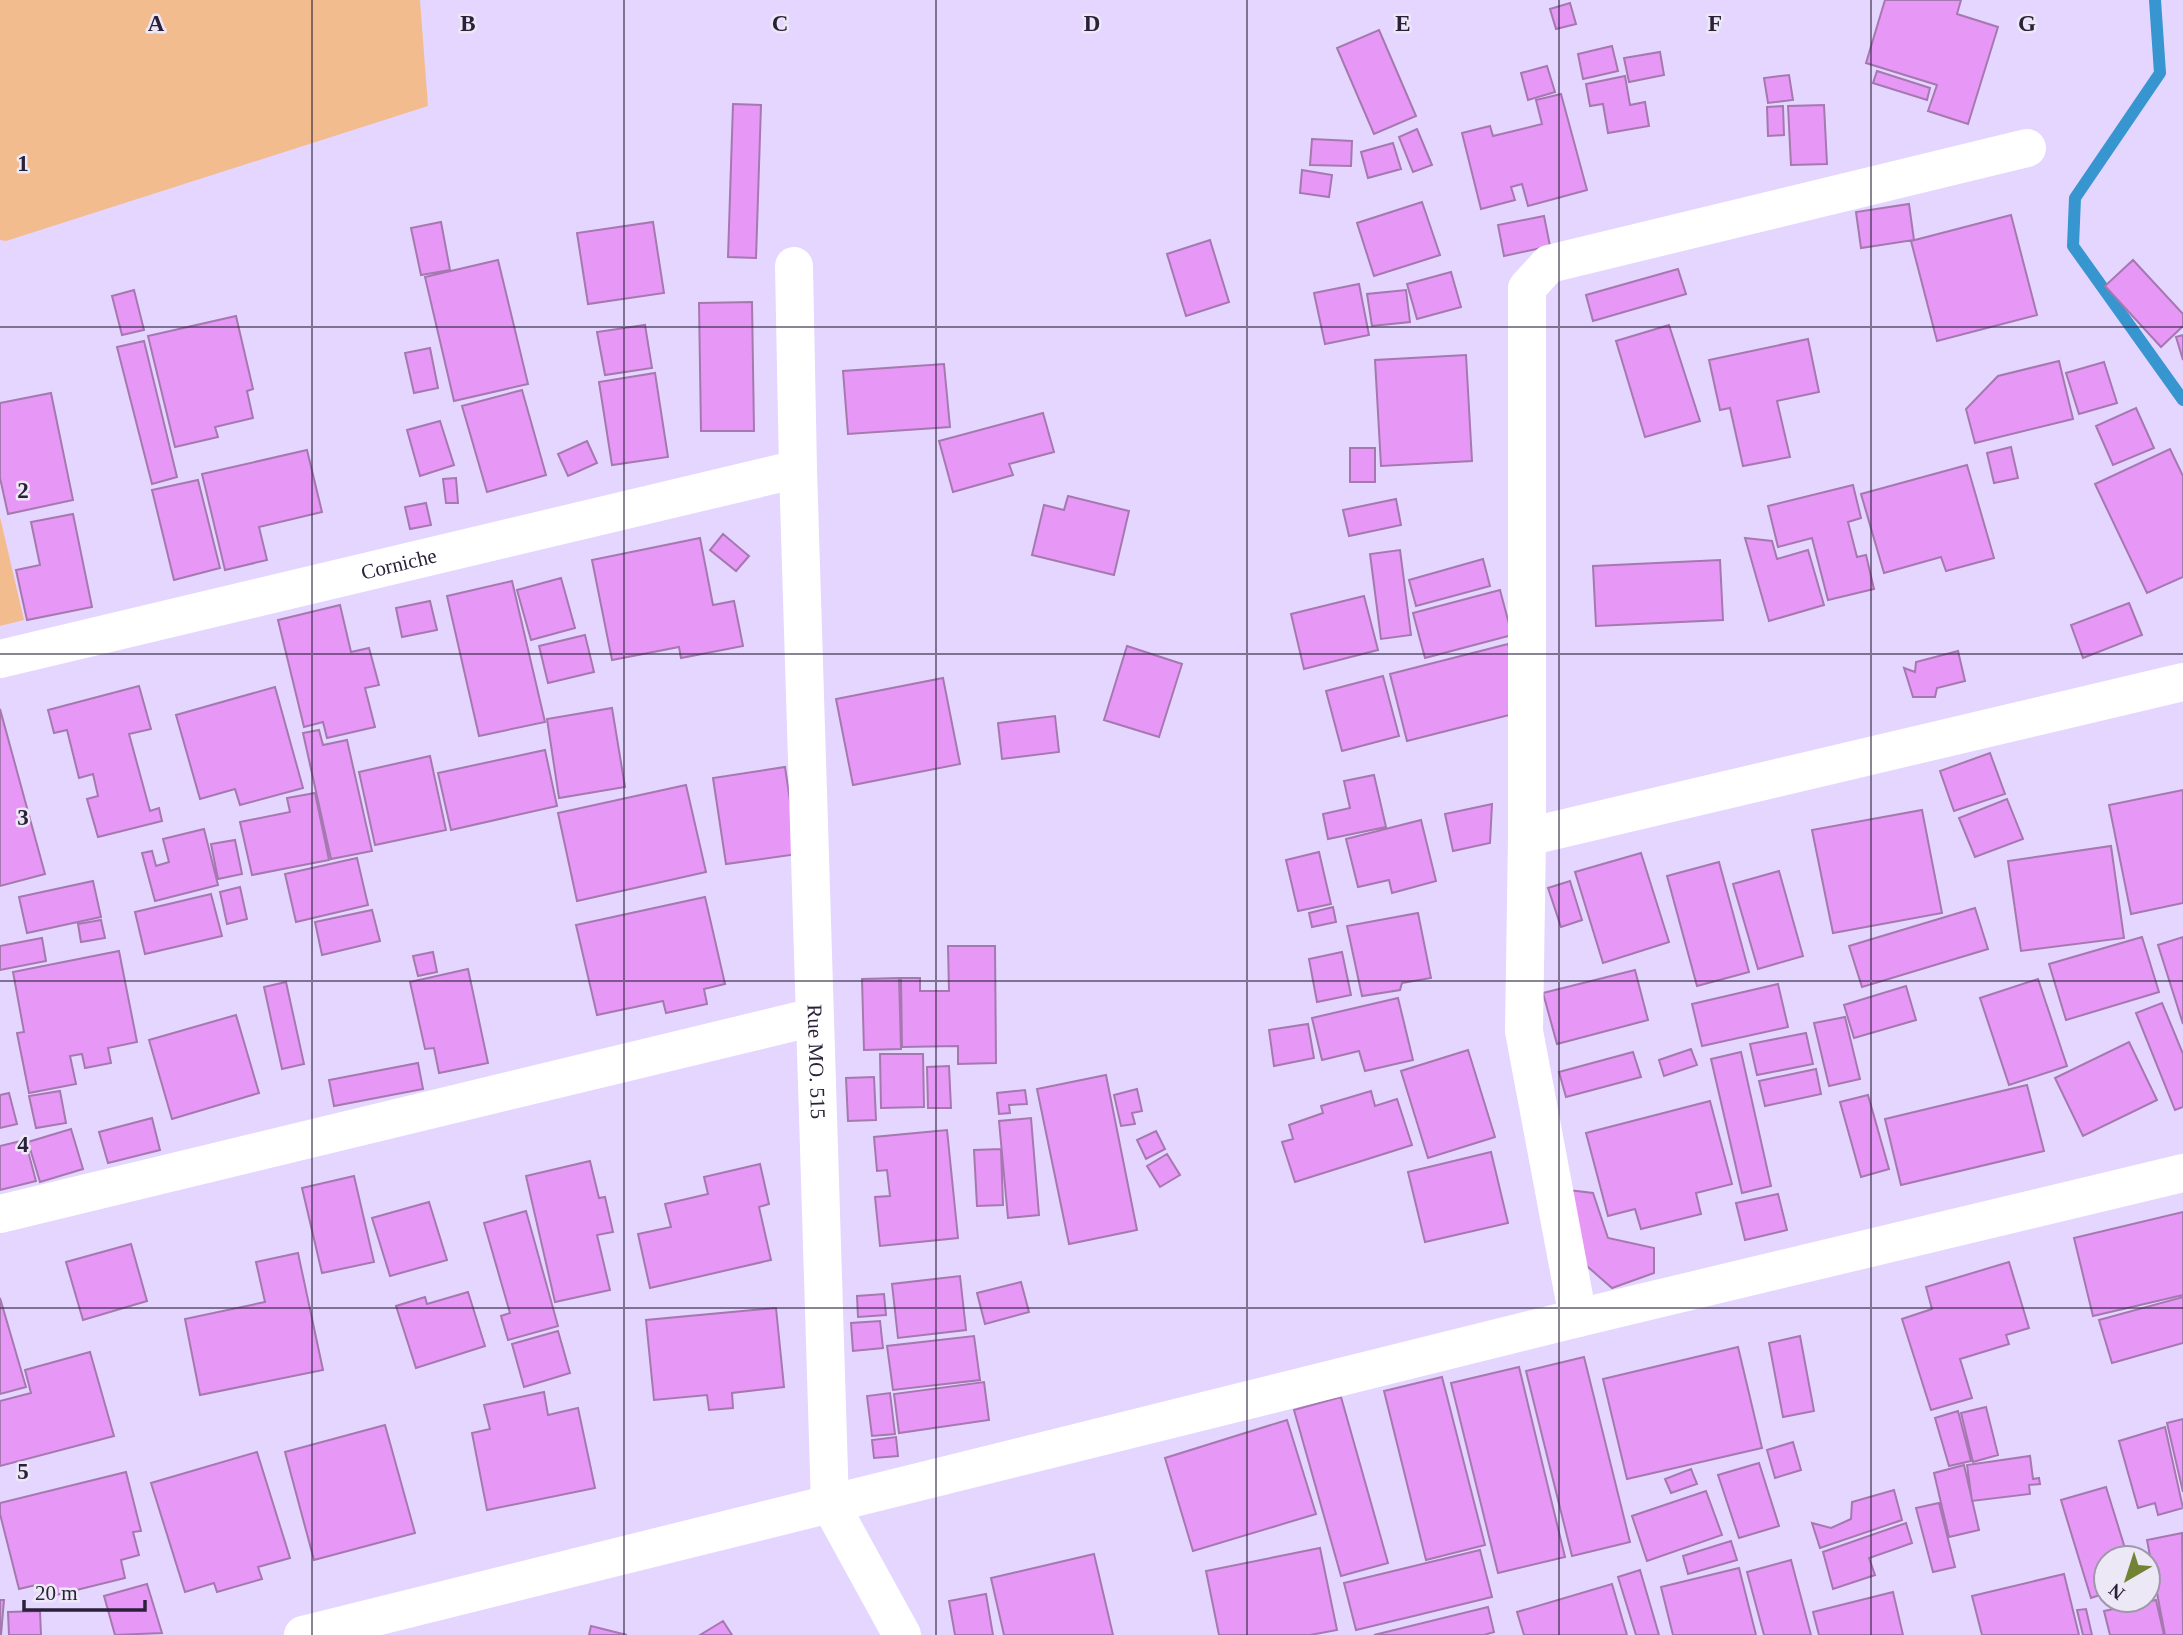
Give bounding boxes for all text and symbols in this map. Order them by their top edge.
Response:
text: A [148,11,165,36]
text: B [460,11,476,36]
text: C [772,11,788,36]
text: D [1084,11,1100,36]
text: E [1395,11,1411,36]
text: F [1708,11,1722,36]
text: G [2018,11,2036,36]
text: 1 [17,151,29,176]
text: 2 [17,478,29,503]
street label: Corniche [359,543,439,585]
text: 3 [17,805,29,830]
street label: Rue MO. 515 [803,1004,830,1119]
text: 4 [17,1132,29,1157]
text: 5 [17,1459,29,1484]
north arrow [2092,1544,2162,1614]
scale bar [24,1568,145,1612]
text: N [2104,1579,2129,1604]
text: 20 m [35,1581,78,1605]

